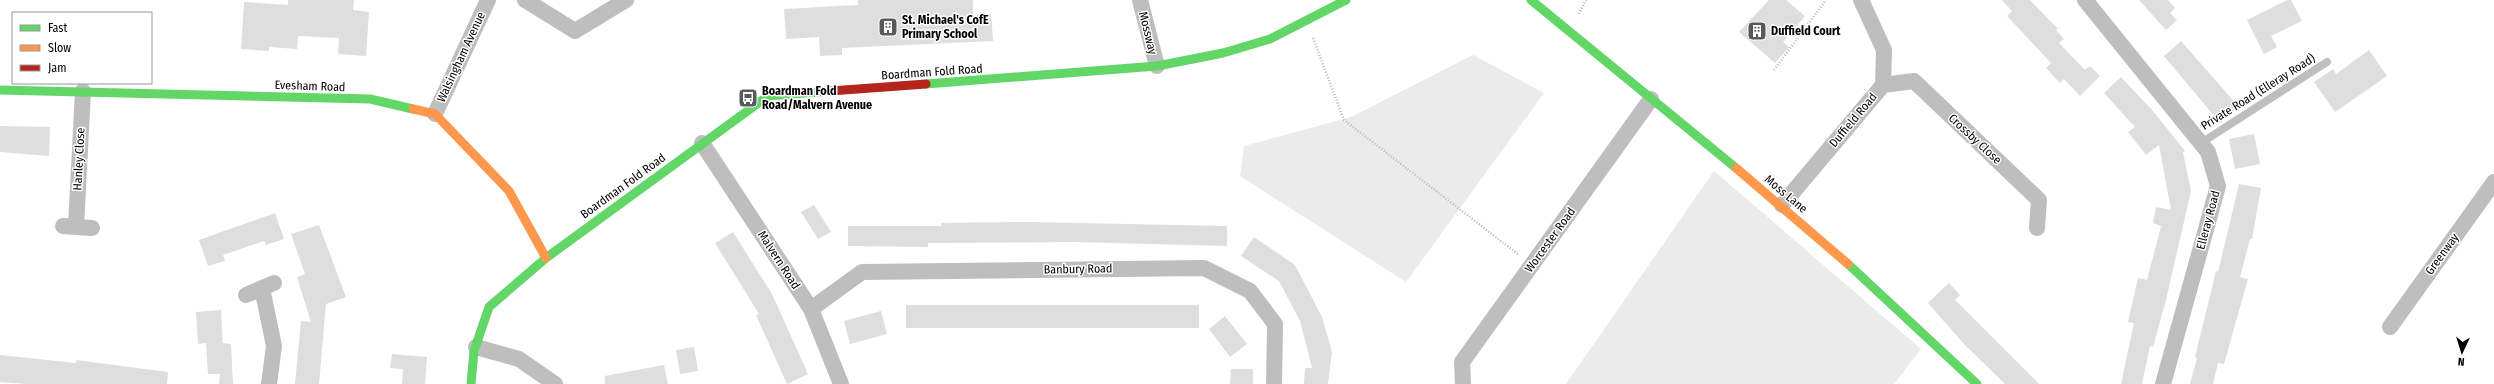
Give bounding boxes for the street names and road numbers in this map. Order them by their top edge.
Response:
street label: Walsingham Avenue [434,10,488,104]
street label: Mossway [1136,10,1160,56]
street label: Private Road (Elleray Road) [2198,51,2318,133]
street label: Boardman Fold Road [881,61,983,83]
street label: Evesham Road [274,78,346,94]
street label: Duffield Road [1826,90,1880,150]
street label: Crossby Close [1946,111,2004,167]
street label: Hanley Close [70,127,88,191]
street label: Boardman Fold Road [578,150,668,222]
street label: Moss Lane [1762,172,1810,216]
street label: Elleray Road [2193,189,2223,251]
street label: Worcester Road [1522,205,1578,275]
street label: Malvern Road [755,228,803,292]
street label: Greenway [2422,230,2462,277]
street label: Banbury Road [1044,261,1112,277]

